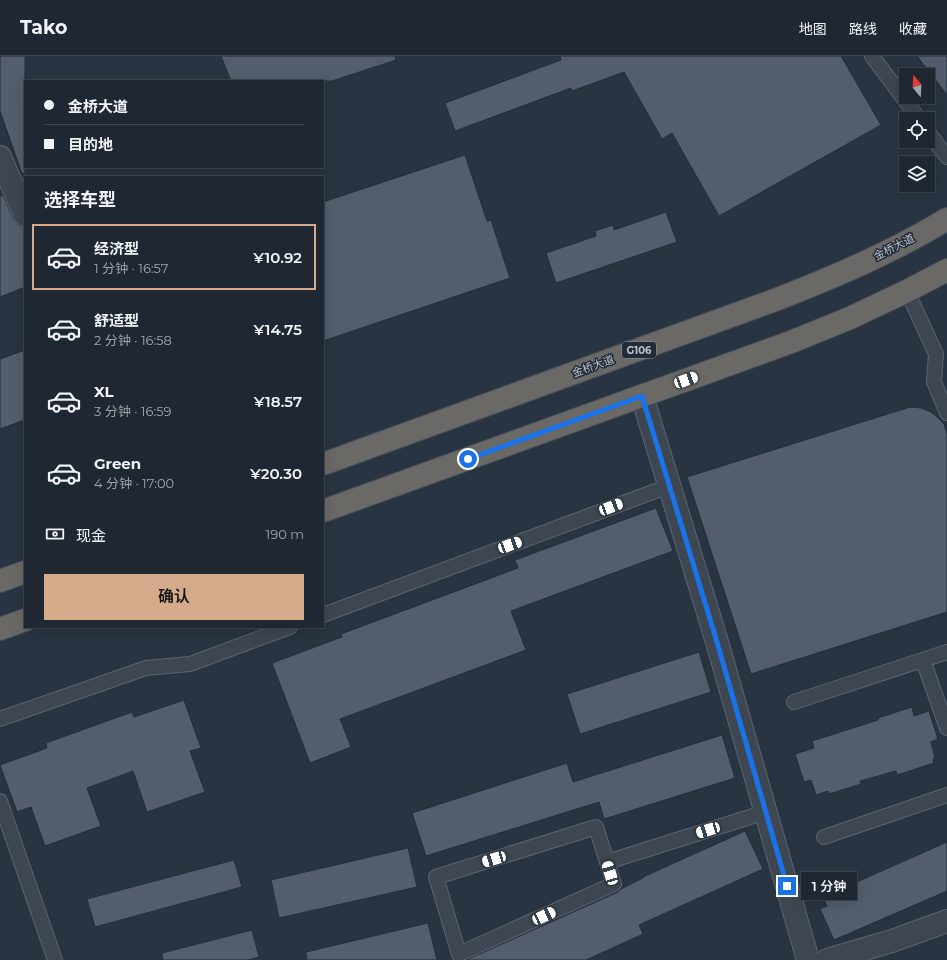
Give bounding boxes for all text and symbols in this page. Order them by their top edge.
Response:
text: Tako [20,16,67,39]
text: 地图 [799,20,827,38]
text: 路线 [849,20,877,38]
text: 收藏 [899,20,927,38]
north arrow [899,68,935,104]
map controls [899,68,935,192]
text: 金桥大道 [68,97,128,116]
button: locate [899,112,935,148]
text: 目的地 [68,135,113,154]
button: layers [899,156,935,192]
text: 选择车型 [44,189,116,211]
street label: 金桥大道 [871,231,917,263]
icon: car [46,239,82,275]
text: 经济型 [94,239,139,258]
text: ¥10.92 [253,248,302,267]
text: 1 分钟 · 16:57 [94,260,168,276]
icon: car [46,311,82,347]
text: 舒适型 [94,311,139,330]
text: ¥14.75 [253,320,302,339]
text: 2 分钟 · 16:58 [94,332,172,348]
road number: G106 [622,342,656,358]
street label: 金桥大道 [570,352,616,380]
car [673,370,699,390]
text: XL [94,382,113,401]
icon: car [46,383,82,419]
text: ¥18.57 [254,392,302,411]
text: 3 分钟 · 16:59 [94,403,171,419]
route start [459,450,477,468]
text: Green [94,454,141,473]
icon: car [46,455,82,491]
text: ¥20.30 [250,464,302,483]
text: 4 分钟 · 17:00 [94,475,174,491]
car [598,497,624,517]
icon: cash [44,523,66,545]
text: 现金 [76,526,106,545]
text: 190 m [266,526,304,542]
car [497,535,523,555]
button: 确认 [44,574,304,620]
car [695,821,721,839]
car [481,850,507,868]
car [601,860,619,886]
callout: 1 分钟 [801,872,857,900]
route end [778,877,796,895]
text: 1 分钟 [812,878,846,894]
car [531,905,557,927]

